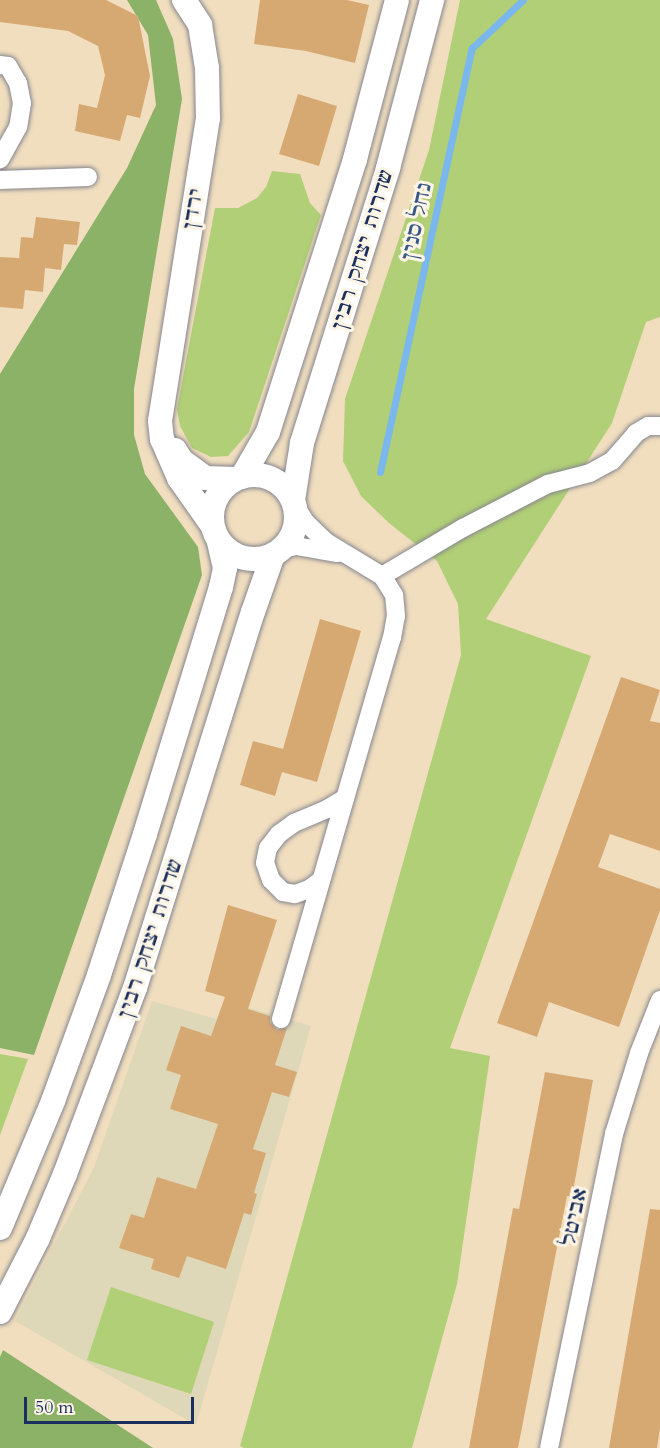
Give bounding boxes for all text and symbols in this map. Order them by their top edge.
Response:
street label: שדרות יצחק רבין [328,172,396,328]
water label: נחל סנין [396,181,438,263]
street label: ירדן [178,187,208,231]
street label: שדרות יצחק רבין [114,861,186,1017]
street label: אביטל [556,1186,592,1248]
scale bar [27,1385,196,1423]
text: 50 m [35,1395,74,1420]

